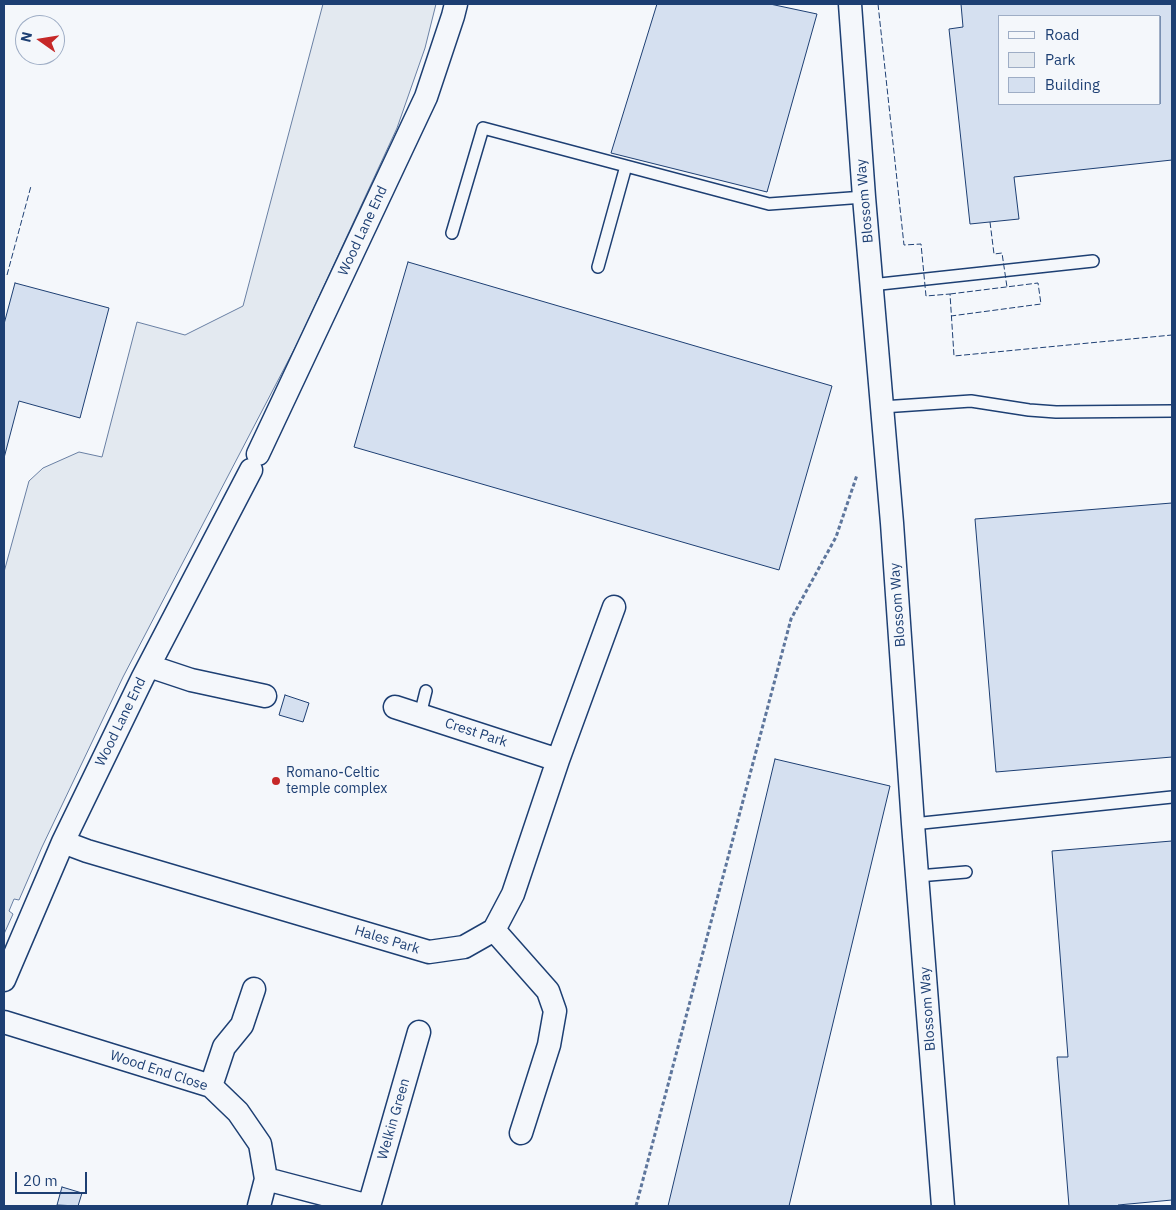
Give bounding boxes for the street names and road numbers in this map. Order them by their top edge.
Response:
street label: Blossom Way [853,158,877,244]
street label: Wood Lane End [335,183,391,279]
street label: Blossom Way [887,562,909,648]
street label: Wood Lane End [92,675,150,769]
street label: Crest Park [443,715,509,751]
street label: Hales Park [352,922,422,958]
street label: Blossom Way [917,966,939,1052]
street label: Wood End Close [108,1047,210,1095]
street label: Welkin Green [374,1076,414,1162]

